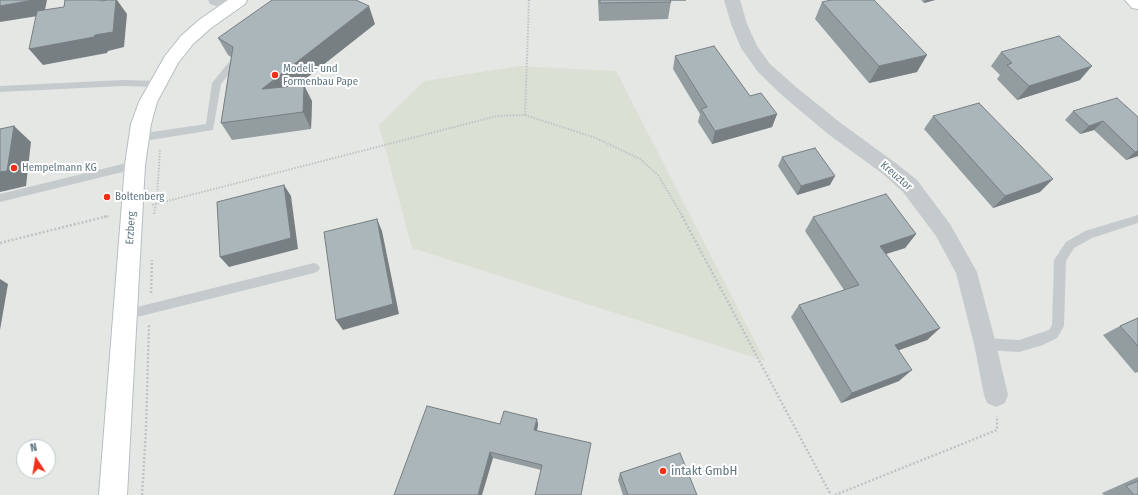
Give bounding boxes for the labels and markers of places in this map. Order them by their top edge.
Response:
place label: Modell- und Formenbau Pape [283,62,358,88]
marker: Modell- und Formenbau Pape [270,70,280,80]
place label: Hempelmann KG [22,161,97,175]
marker: Hempelmann KG [9,163,19,173]
place label: Boltenberg [115,190,165,204]
marker: Boltenberg [102,192,112,202]
place label: intakt GmbH [671,463,737,479]
marker: intakt GmbH [658,466,668,476]

